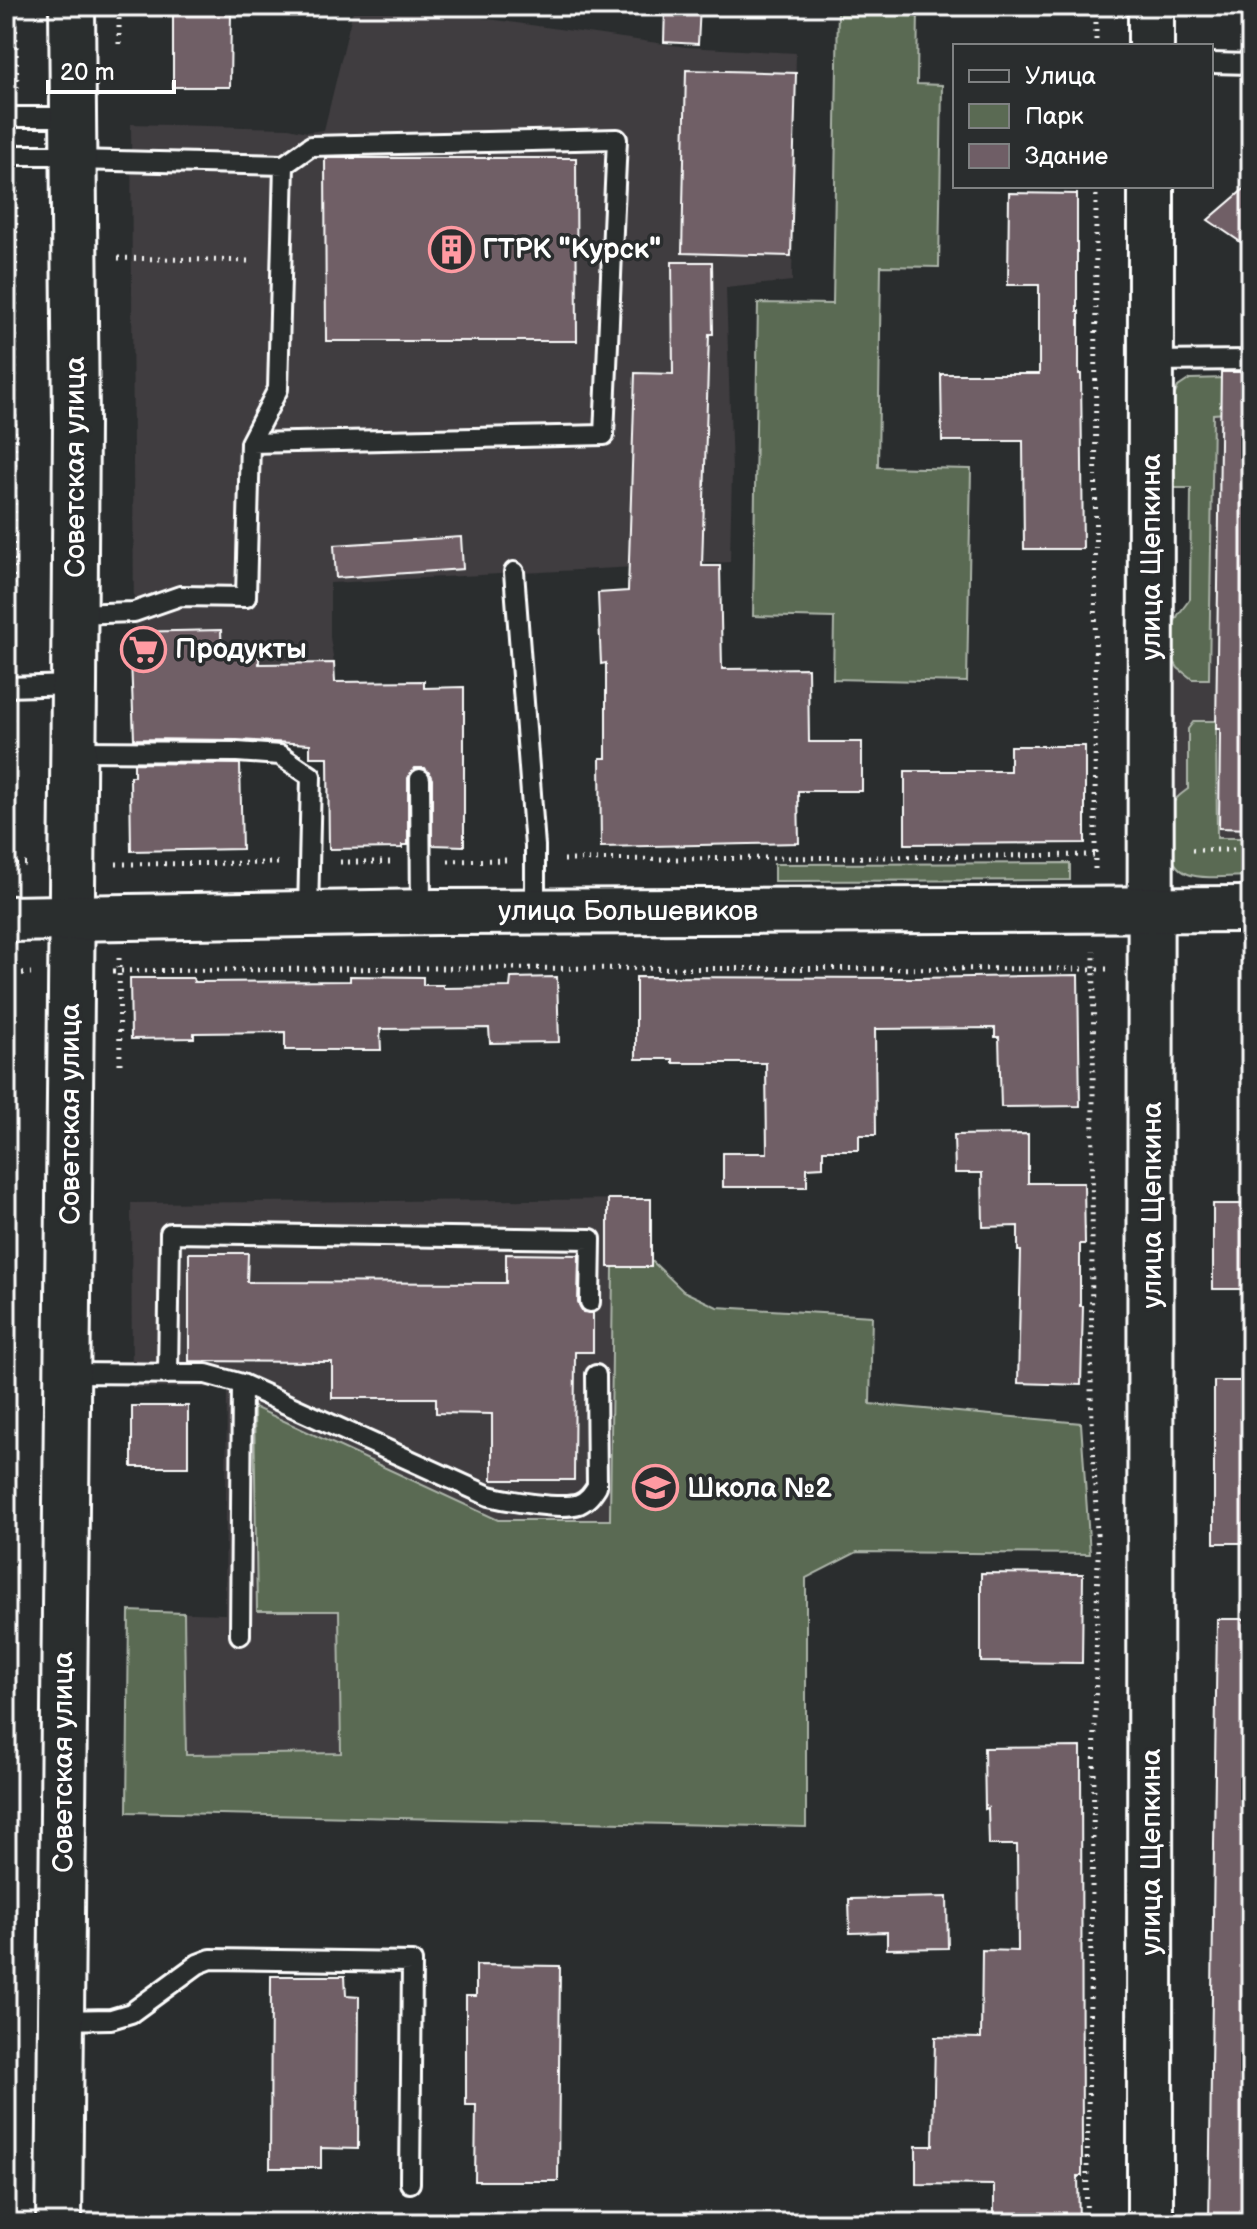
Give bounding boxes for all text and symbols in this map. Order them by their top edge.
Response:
scale bar [48,44,174,94]
legend [953,44,1213,188]
text: 20 m [60,58,115,87]
text: Улица [1025,62,1096,91]
text: Парк [1025,102,1084,131]
text: Здание [1025,142,1108,171]
building icon: ГТРК "Курск" [427,225,475,273]
place label: ГТРК "Курск" [482,233,661,266]
street label: Советская улица [59,356,92,578]
street label: улица Щепкина [1135,453,1168,661]
supermarket icon: Продукты [120,625,168,673]
place label: Продукты [175,633,307,666]
street label: улица Большевиков [498,895,758,928]
street label: Советская улица [54,1003,87,1225]
street label: улица Щепкина [1136,1101,1169,1309]
school or university icon: Школа №2 [632,1464,680,1512]
place label: Школа №2 [687,1472,832,1505]
street label: Советская улица [47,1651,80,1873]
street label: улица Щепкина [1135,1748,1168,1956]

